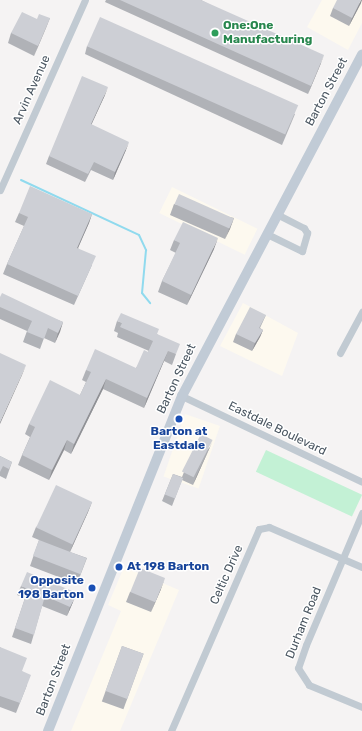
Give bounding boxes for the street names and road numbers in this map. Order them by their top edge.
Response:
street label: Arvin Avenue [10,53,54,127]
street label: Barton Street [303,55,351,129]
street label: Barton Street [154,342,200,416]
street label: Eastdale Boulevard [226,399,328,459]
street label: Celtic Drive [207,543,247,607]
street label: Durham Road [283,585,325,661]
street label: Barton Street [34,642,74,718]

